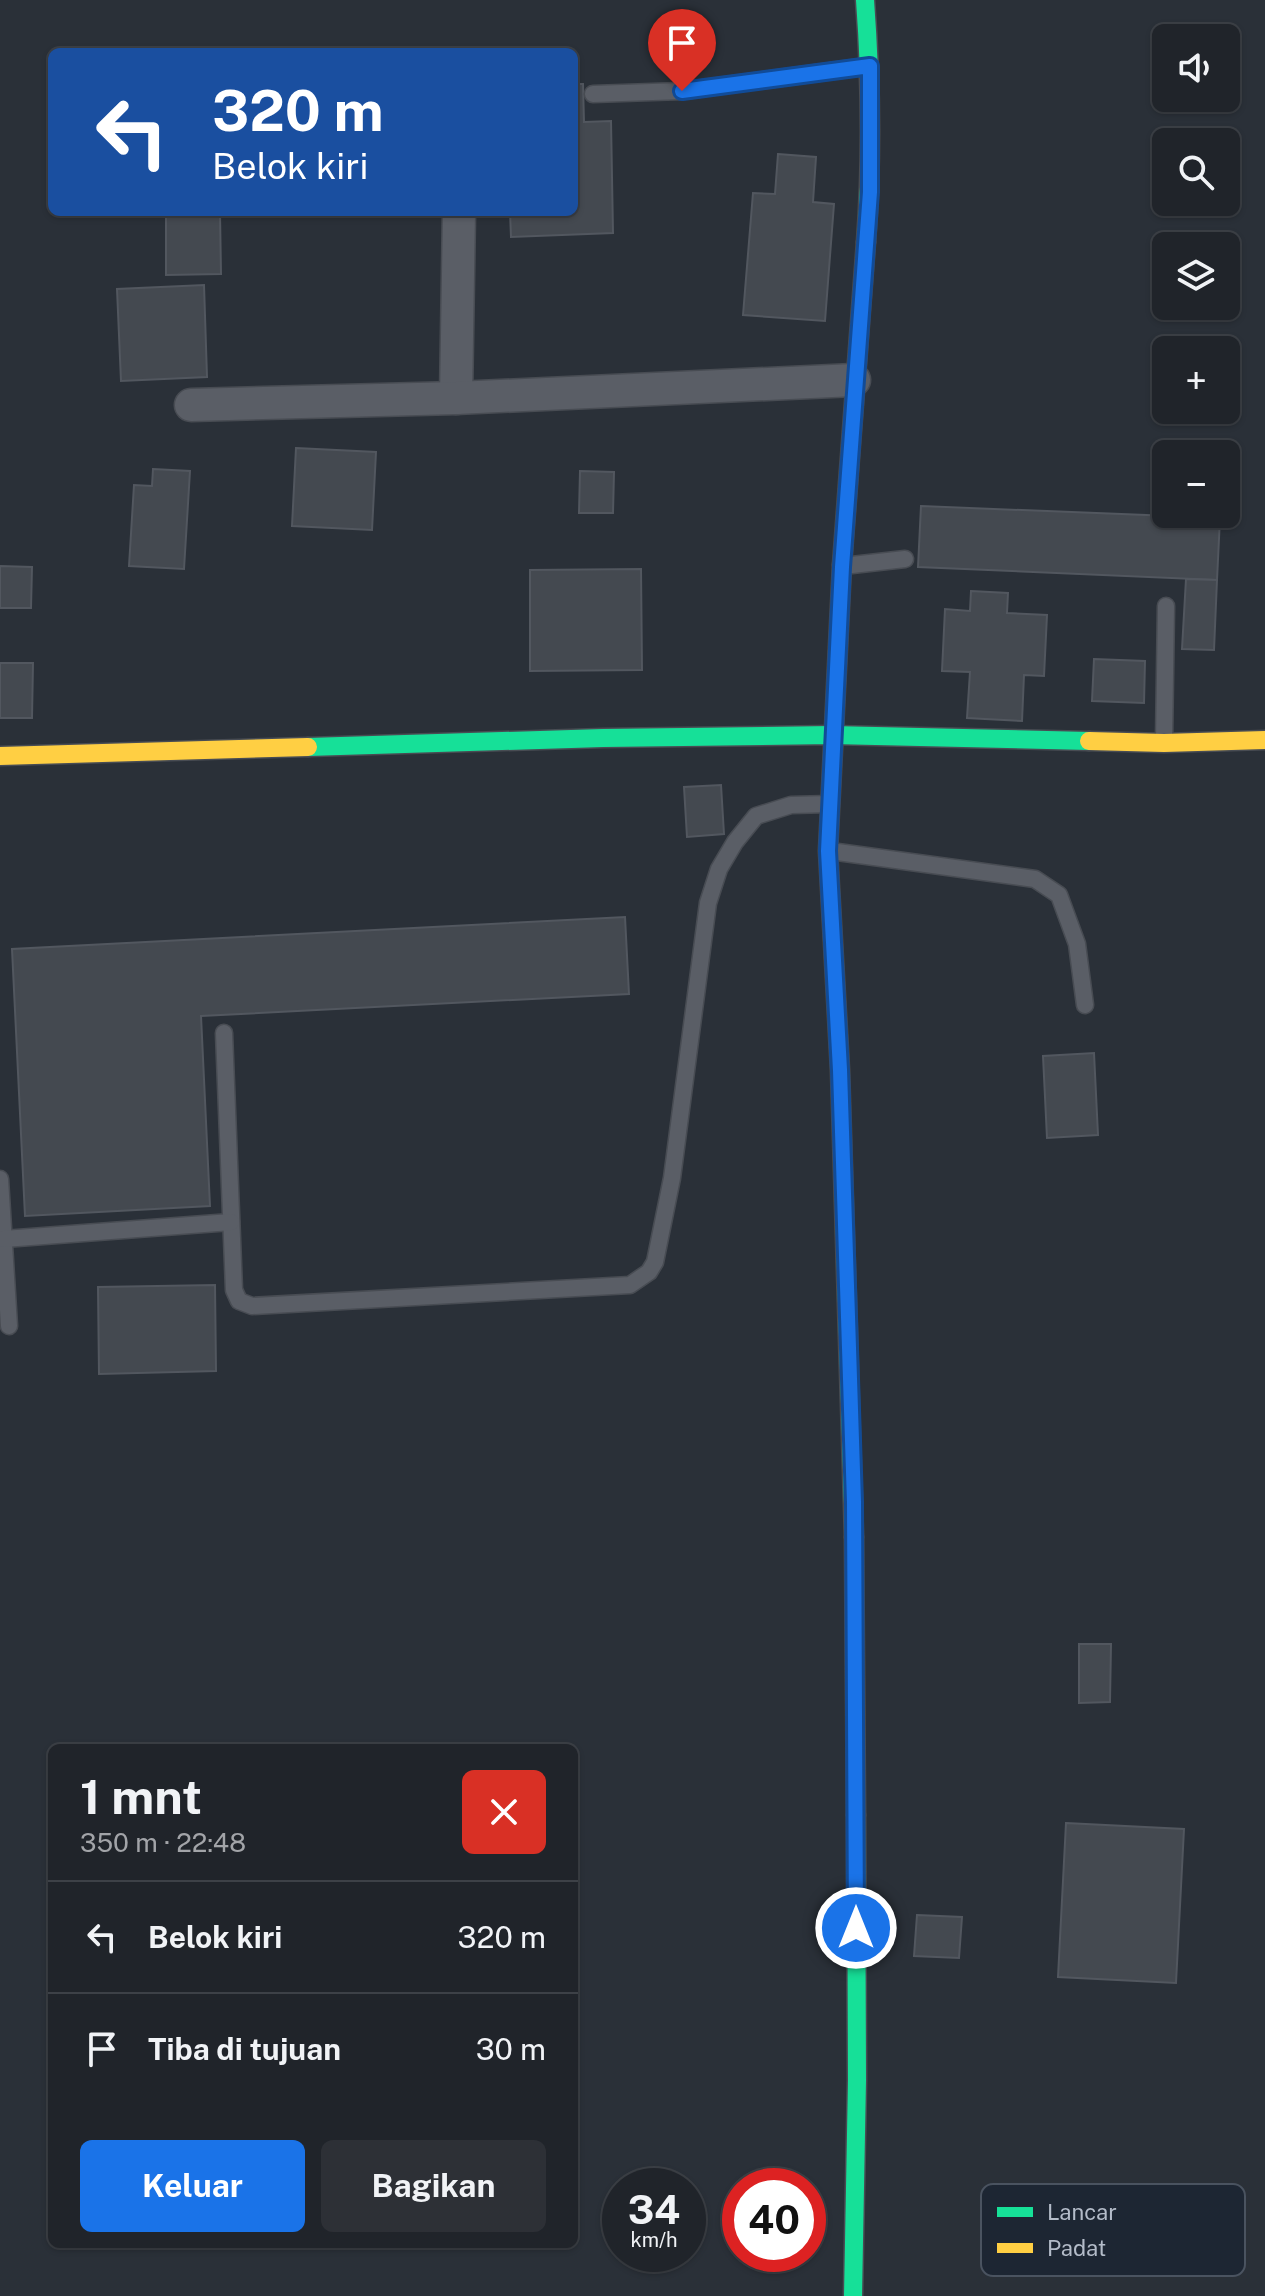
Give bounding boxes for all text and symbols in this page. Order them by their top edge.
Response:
pin [648,9,716,91]
icon: arrive [660,21,704,65]
map controls [1152,24,1240,528]
button: sound [1152,24,1240,112]
text: 320 m [212,78,384,144]
icon: left [80,80,184,184]
button: search [1152,128,1240,216]
text: Belok kiri [212,145,368,187]
button: layers [1152,232,1240,320]
button: + [1152,336,1240,424]
button: − [1152,440,1240,528]
text: 1 mnt [80,1768,202,1825]
button: close [462,1770,546,1854]
text: 350 m · 22:48 [80,1827,246,1858]
position arrow [814,1886,898,1970]
icon: left [80,1915,124,1959]
text: Belok kiri [148,1919,282,1955]
text: 320 m [458,1919,546,1955]
icon: arrive [80,2027,124,2071]
text: Tiba di tujuan [148,2031,341,2067]
text: 30 m [476,2031,546,2067]
button: Keluar [80,2140,305,2232]
button: Bagikan [321,2140,546,2232]
speed limit sign: 40 [722,2168,826,2272]
legend [981,2184,1245,2276]
text: 34 [628,2186,680,2233]
text: Lancar [1047,2199,1117,2225]
text: km/h [630,2228,678,2252]
text: Padat [1047,2235,1106,2261]

